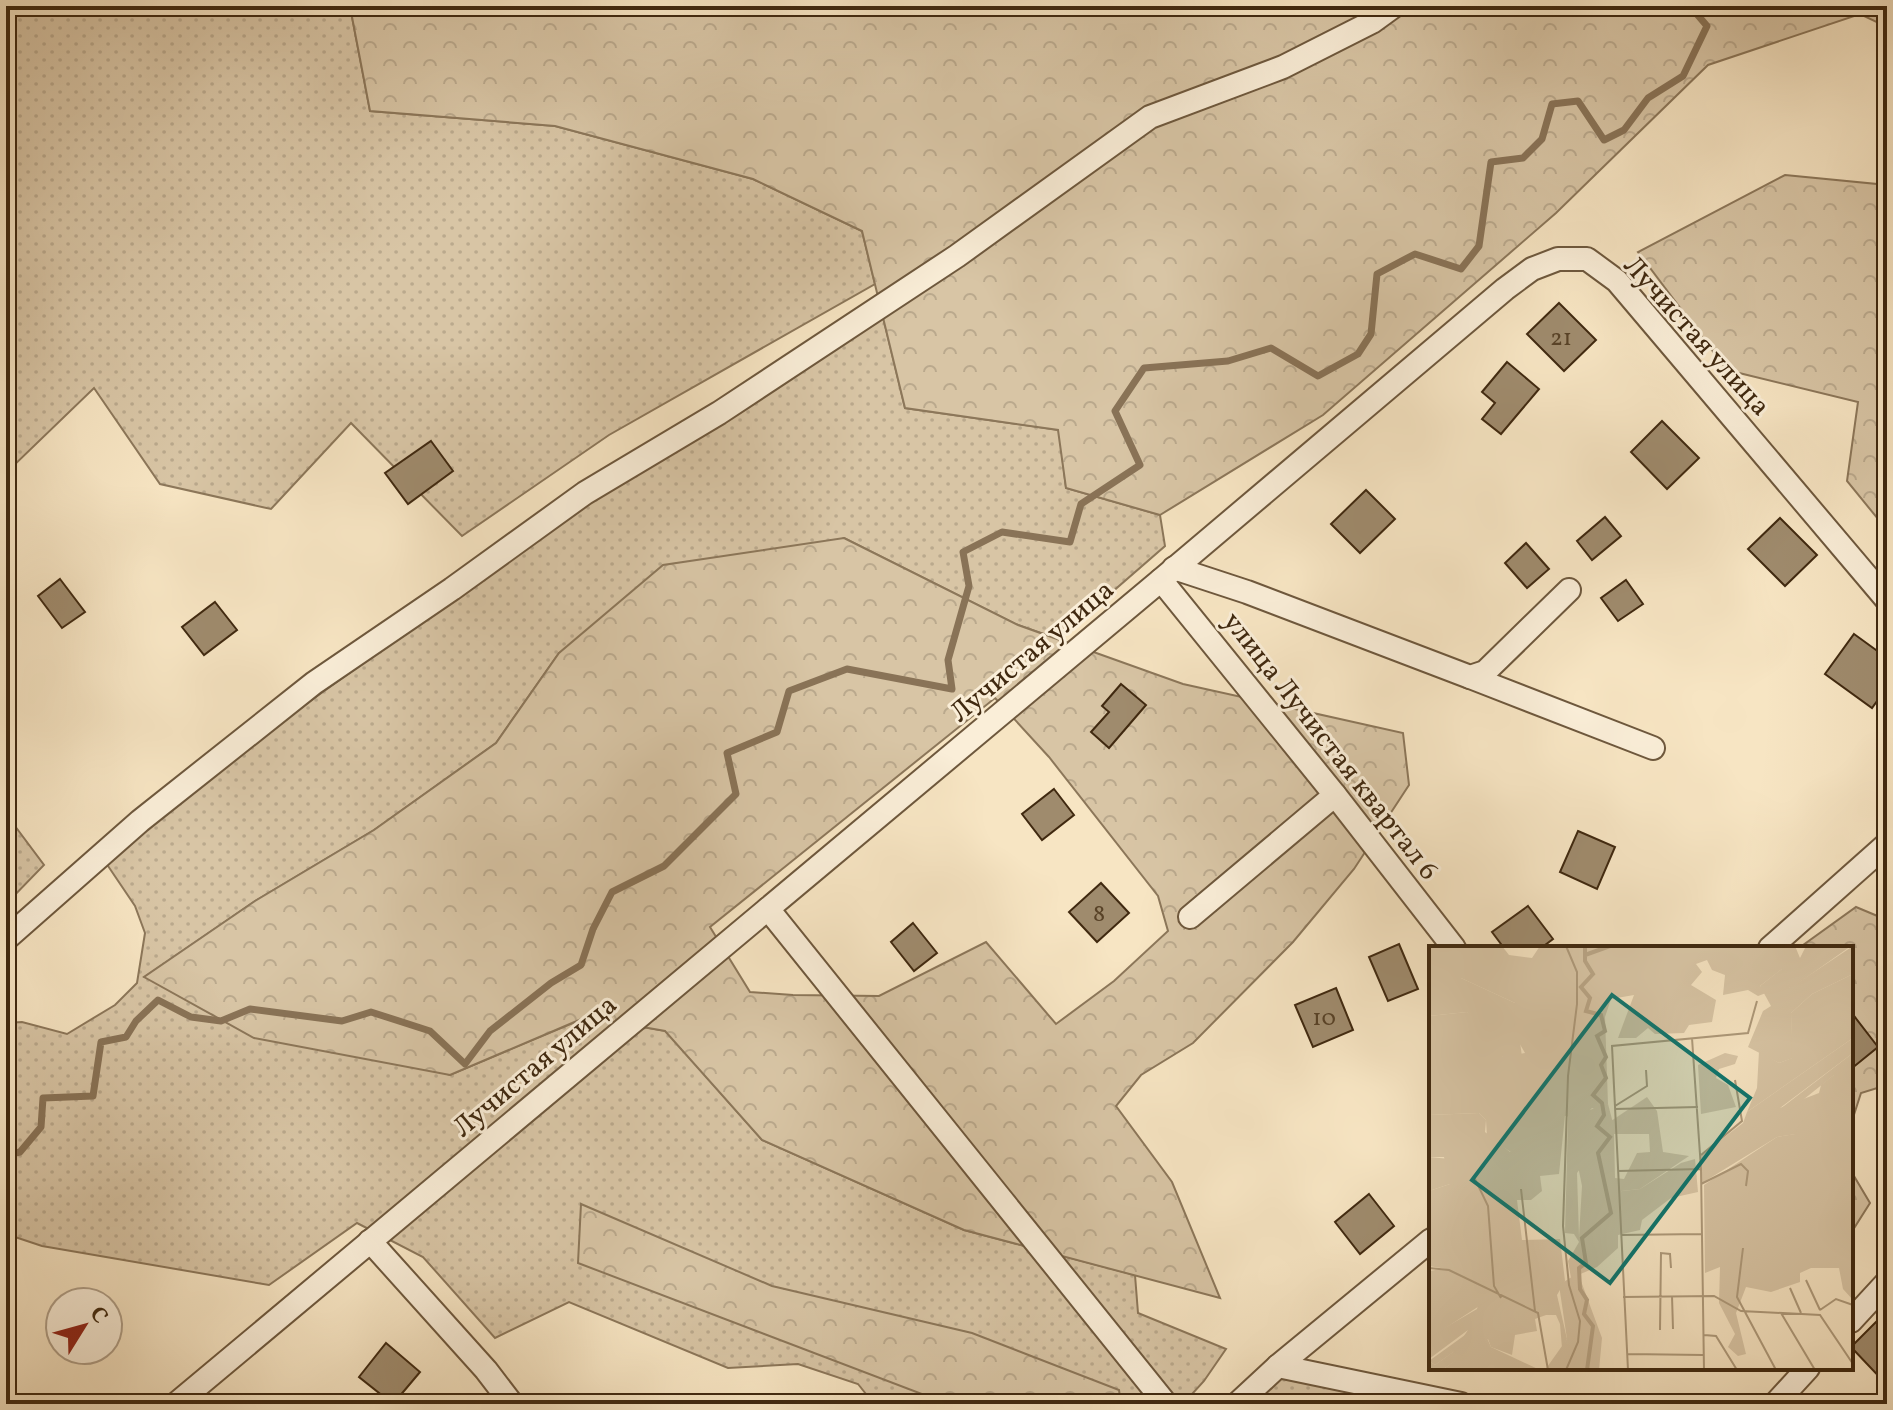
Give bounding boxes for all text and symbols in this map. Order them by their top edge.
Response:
street label: Лучистая улица [1614,248,1779,425]
house number: 21 [1550,322,1572,356]
street label: Лучистая улица [942,572,1123,732]
street label: улица Лучистая квартал 6 [1213,604,1447,889]
house number: 8 [1093,898,1105,932]
inset map [1429,946,1853,1370]
street label: Лучистая улица [445,987,626,1147]
house number: 10 [1312,1002,1336,1036]
north arrow [44,1286,124,1366]
text: С [81,1300,115,1330]

